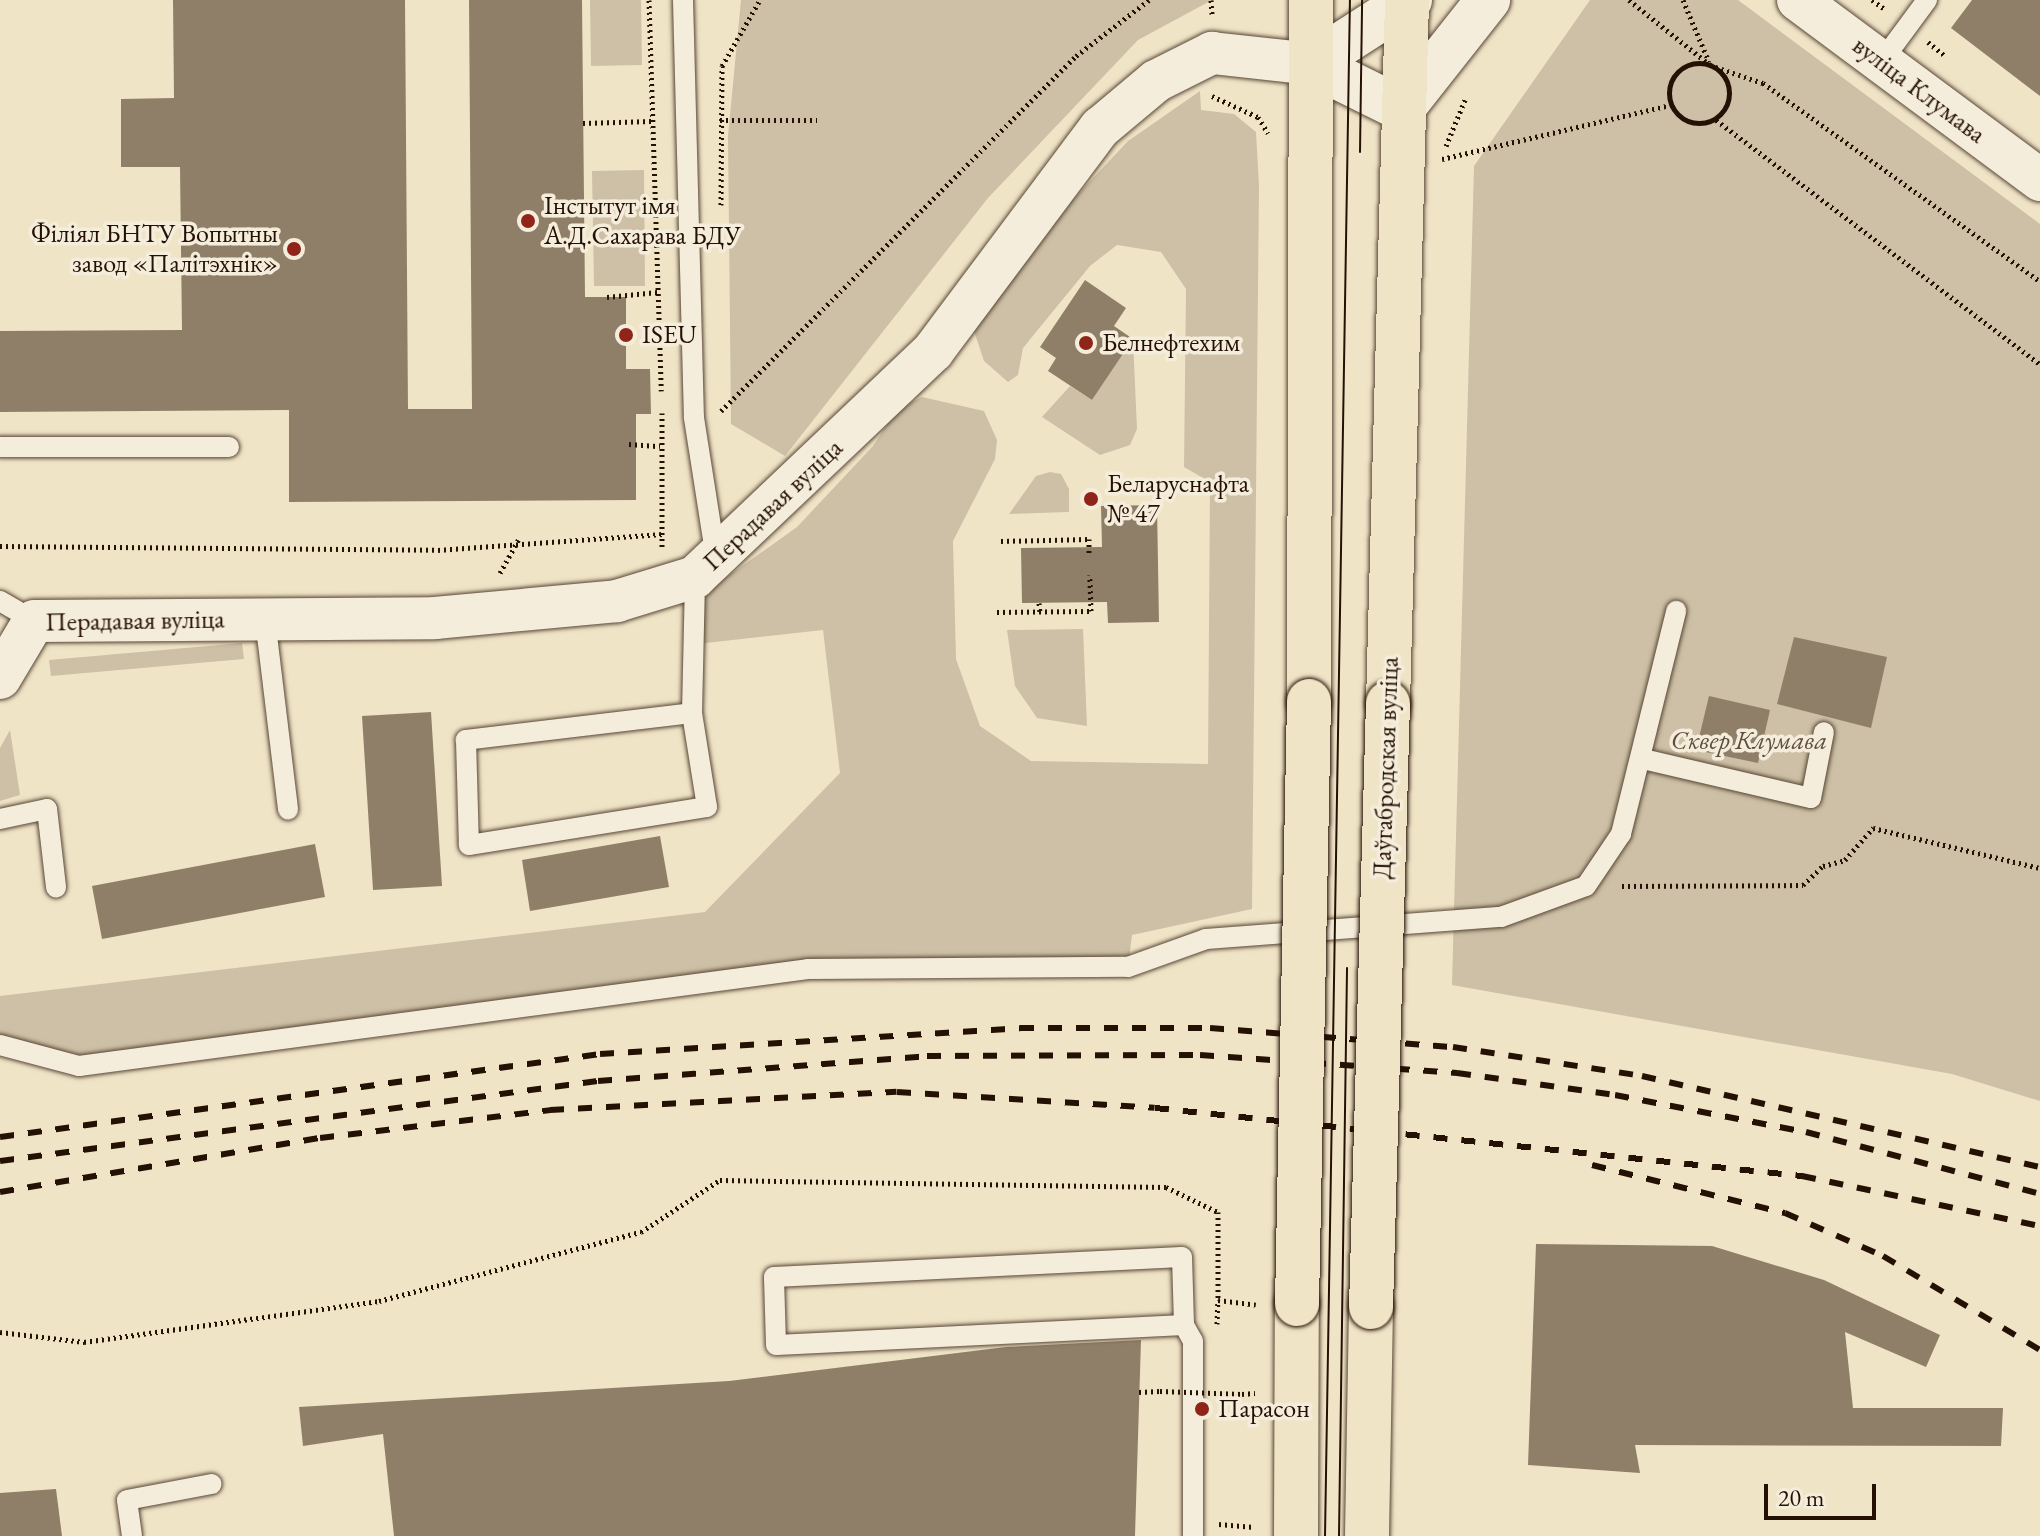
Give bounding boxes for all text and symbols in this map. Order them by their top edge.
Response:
street label: вуліца Клумава [1846,30,1992,150]
place label: Інстытут імя А.Д.Сахарава БДУ [544,190,741,252]
marker: Інстытут імя А.Д.Сахарава БДУ [519,212,537,230]
place label: Філіял БНТУ Вопытны завод «Палітэхнік» [31,218,278,280]
marker: Філіял БНТУ Вопытны завод «Палітэхнік» [285,240,303,258]
place label: ISEU [642,319,697,351]
marker: ISEU [617,326,635,344]
place label: Белнефтехим [1102,327,1240,359]
marker: Белнефтехим [1077,334,1095,352]
street label: Перадавая вуліца [697,432,849,578]
place label: Беларуснафта № 47 [1107,468,1249,530]
marker: Беларуснафта № 47 [1082,490,1100,508]
street label: Перадавая вуліца [45,604,225,638]
street label: Даўгабродская вуліца [1367,656,1405,880]
park label: Сквер Клумава [1671,725,1827,757]
place label: Парасон [1218,1393,1310,1425]
marker: Парасон [1193,1400,1211,1418]
scale bar [1768,1468,1880,1518]
text: 20 m [1778,1482,1825,1513]

